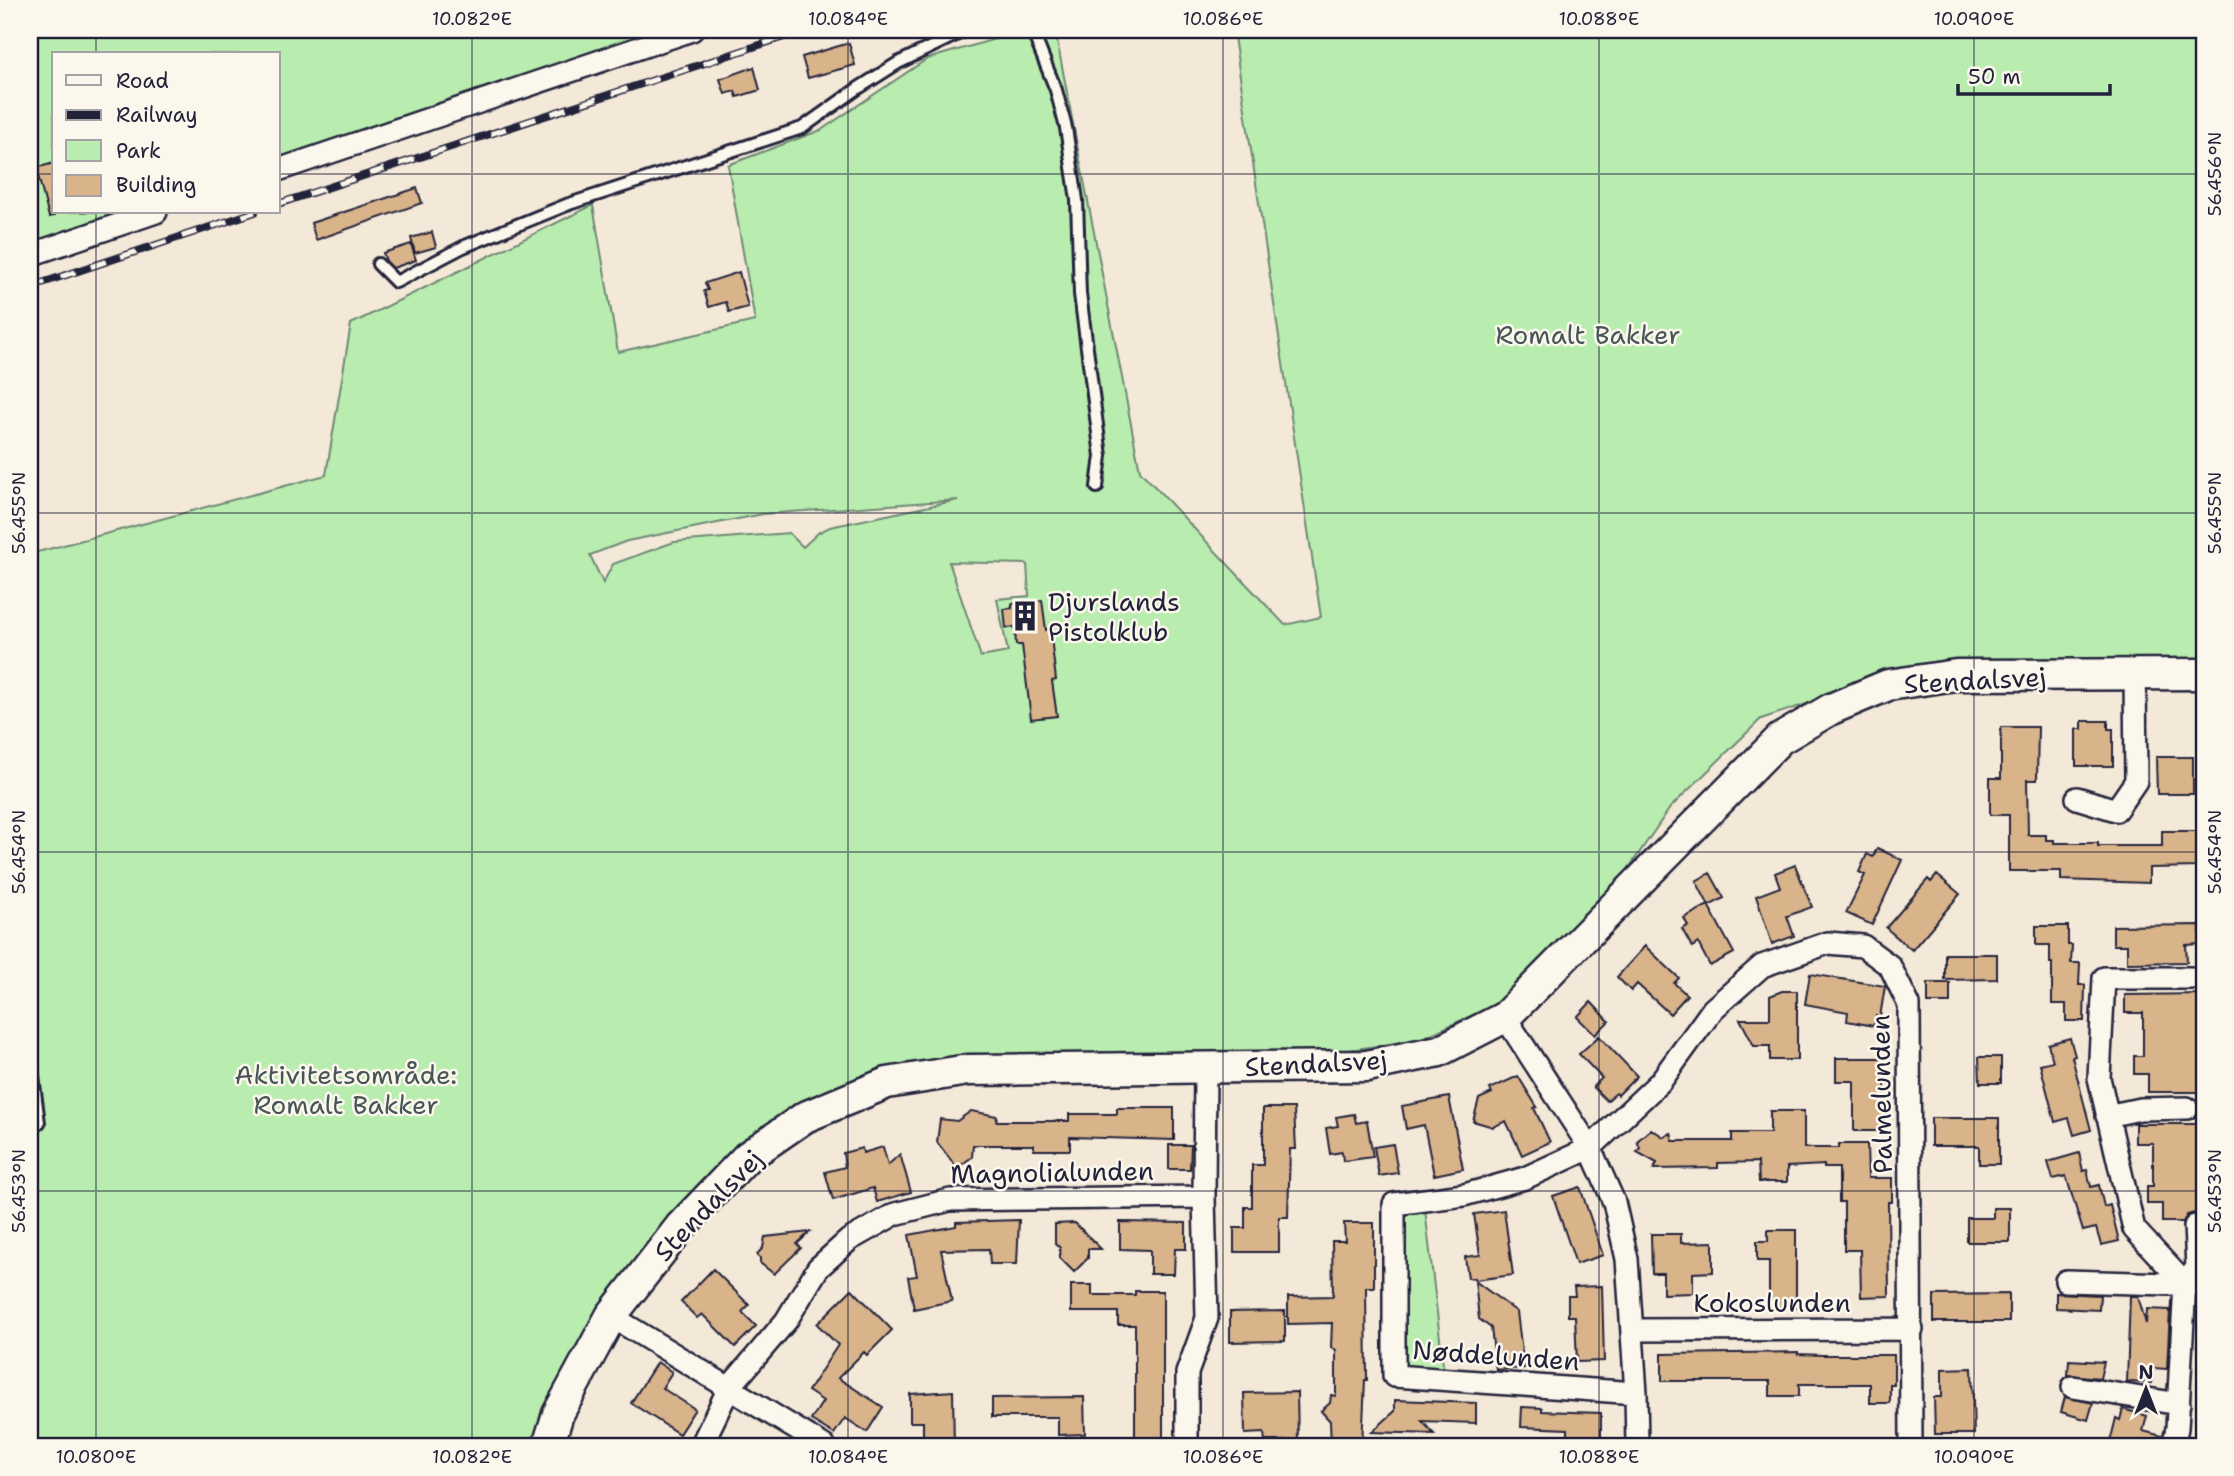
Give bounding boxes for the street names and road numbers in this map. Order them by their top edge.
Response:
street label: Stendalsvej [1903,659,2047,701]
street label: Palmelunden [1862,1014,1900,1174]
street label: Stendalsvej [1244,1042,1388,1084]
street label: Stendalsvej [646,1142,770,1268]
street label: Magnolialunden [950,1153,1154,1191]
street label: Kokoslunden [1693,1285,1851,1320]
street label: Nøddelunden [1411,1332,1581,1378]

